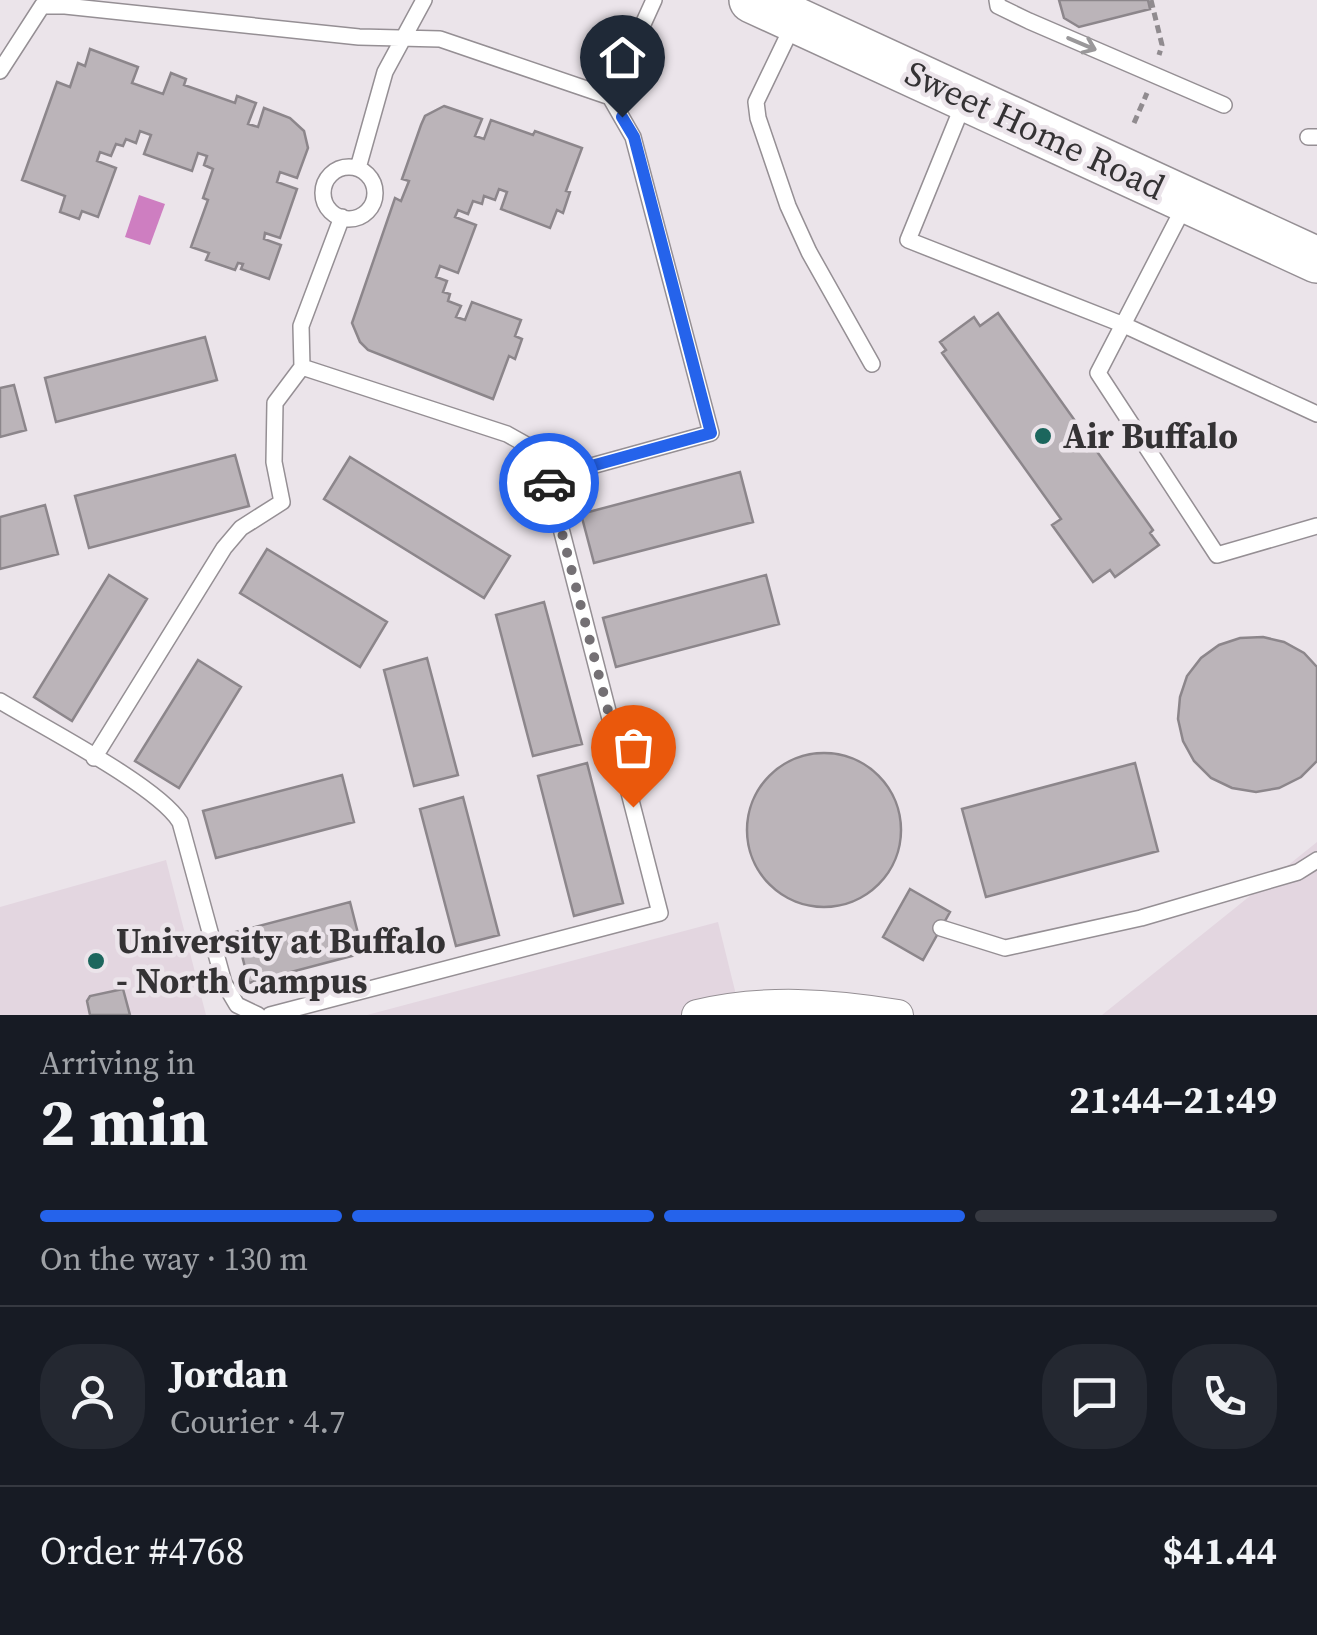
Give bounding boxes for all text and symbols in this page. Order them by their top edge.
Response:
pin [580,15,665,118]
icon: home [595,30,650,85]
one-way arrow [1066,36,1097,54]
street label: Sweet Home Road [897,49,1173,211]
place label: Air Buffalo [1063,412,1238,460]
marker: Air Buffalo [1032,425,1054,447]
courier [499,433,599,533]
icon: car [522,456,577,511]
pin [591,705,676,808]
icon: bag [606,720,661,775]
place label: University at Buffalo - North Campus [116,917,446,1005]
marker: University at Buffalo - North Campus [85,950,107,972]
text: Arriving in [40,1041,195,1085]
text: 21:44–21:49 [1069,1074,1277,1126]
text: 2 min [40,1078,209,1167]
text: On the way · 130 m [40,1237,308,1281]
button: person [40,1344,145,1449]
button: chat [1042,1344,1147,1449]
button: phone [1172,1344,1277,1449]
text: Jordan [170,1348,288,1400]
text: Courier · 4.7 [170,1400,345,1444]
text: Order #4768 [40,1525,244,1577]
text: $41.44 [1163,1525,1277,1577]

